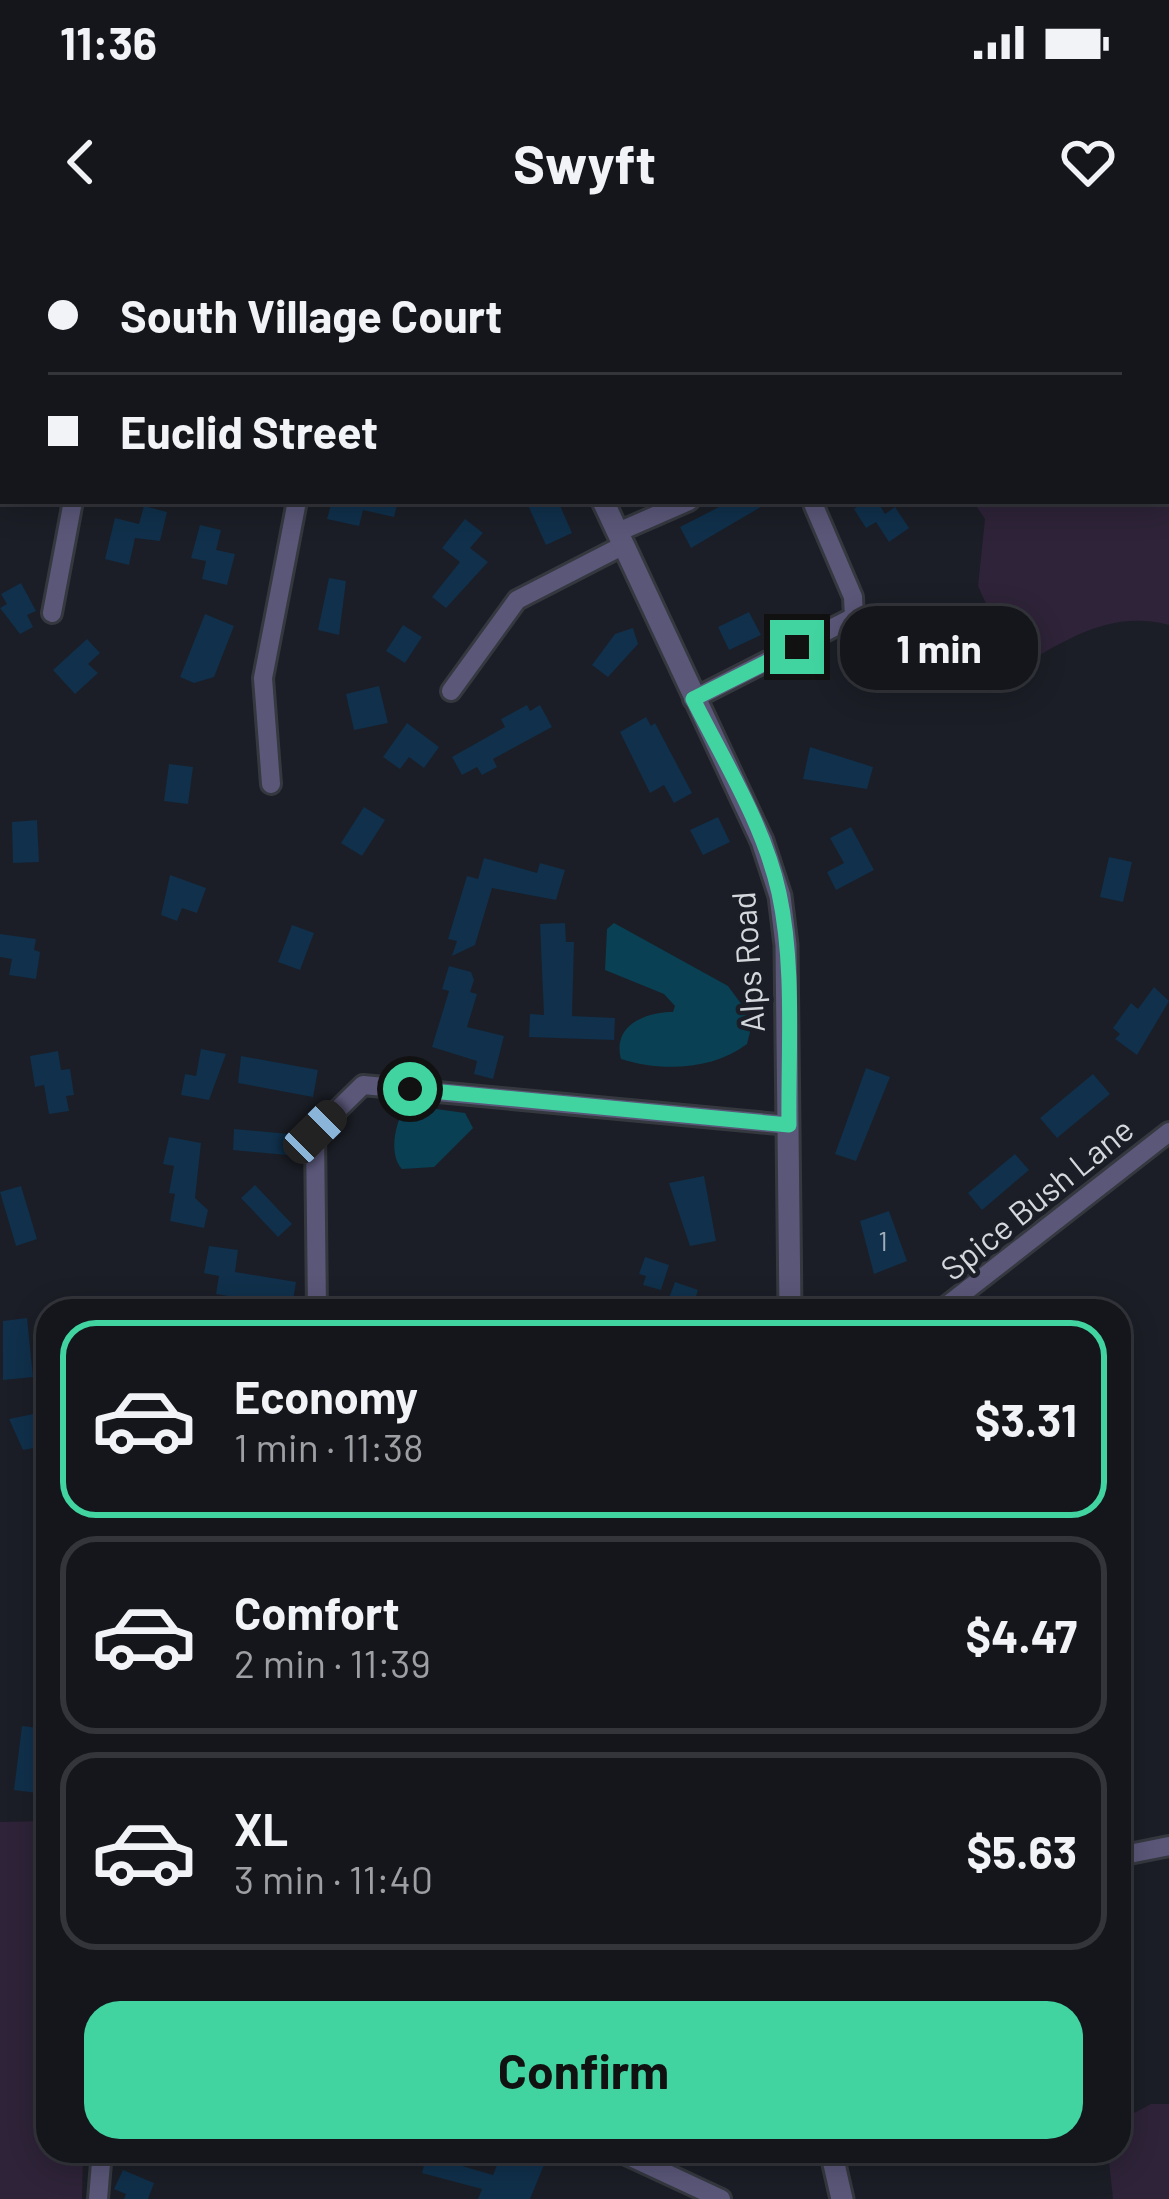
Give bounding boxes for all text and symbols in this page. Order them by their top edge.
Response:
text: 11:36 [60,15,157,69]
icon: back [48,129,114,195]
icon: heart [1055,129,1121,195]
text: Swyft [513,130,656,195]
text: South Village Court [120,288,502,342]
text: Euclid Street [120,404,378,458]
callout: 1 min [839,605,1037,689]
route end [770,620,824,674]
text: 1 min [896,624,982,671]
street label: Alps Road [722,890,772,1034]
route start [383,1062,437,1116]
car [277,1094,353,1170]
street label: Spice Bush Lane [932,1108,1141,1288]
house number: 1 [878,1224,888,1256]
icon: car [90,1365,198,1473]
text: Economy [234,1369,418,1423]
text: $3.31 [975,1392,1077,1446]
text: 1 min · 11:38 [234,1423,424,1470]
icon: car [90,1581,198,1689]
text: Comfort [234,1585,400,1639]
text: $4.47 [966,1608,1077,1662]
text: 2 min · 11:39 [234,1639,431,1686]
icon: car [90,1797,198,1905]
text: XL [234,1801,288,1855]
text: $5.63 [966,1824,1077,1878]
text: 3 min · 11:40 [234,1855,433,1902]
button: Confirm [84,2001,1083,2139]

